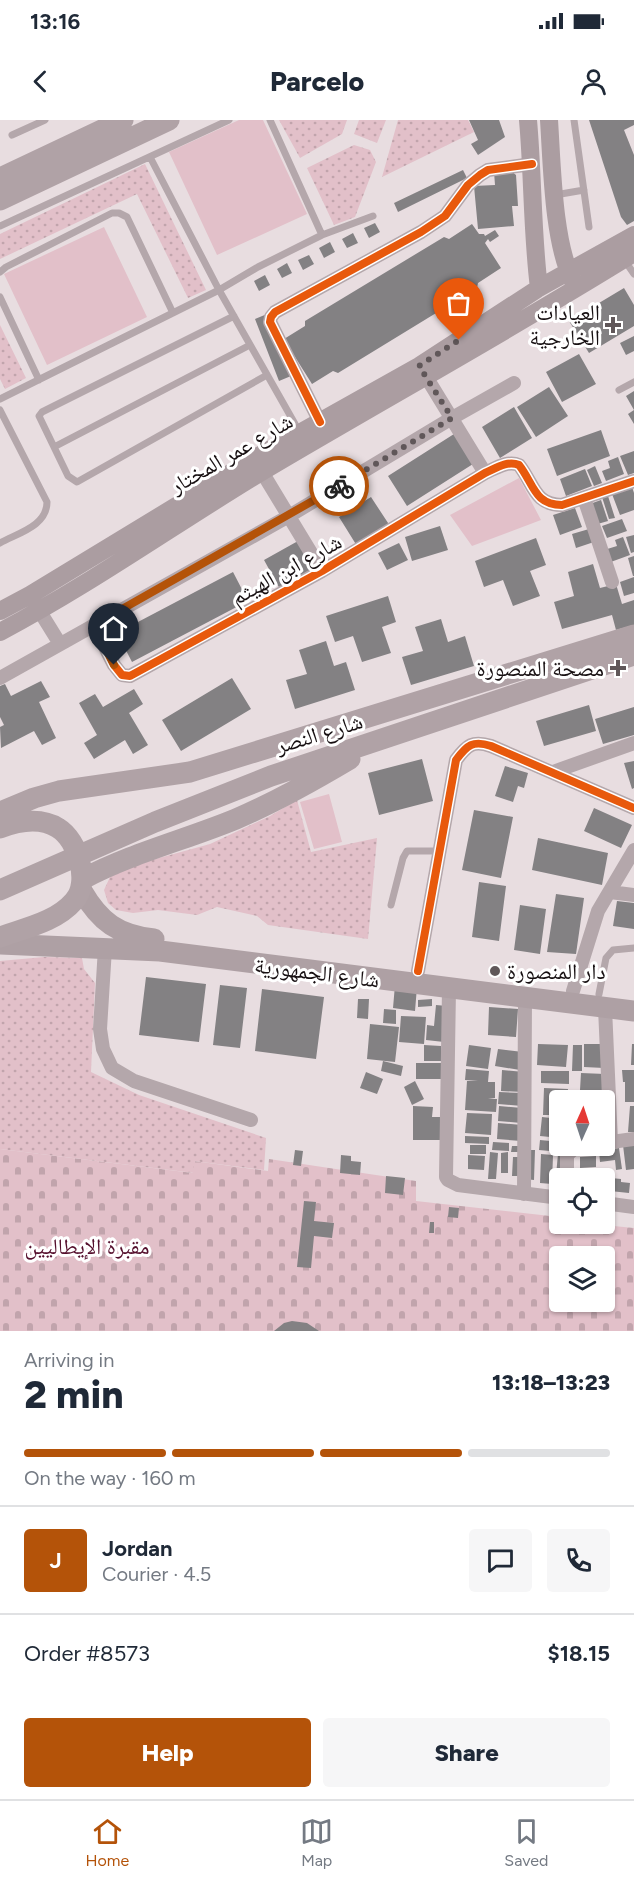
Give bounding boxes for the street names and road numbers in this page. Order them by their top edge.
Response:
street label: شارع عمر المختار [164,407,297,500]
street label: شارع ابن الهيثم [226,528,347,612]
street label: شارع النصر [271,707,366,760]
street label: شارع الجمهورية [253,951,381,994]

